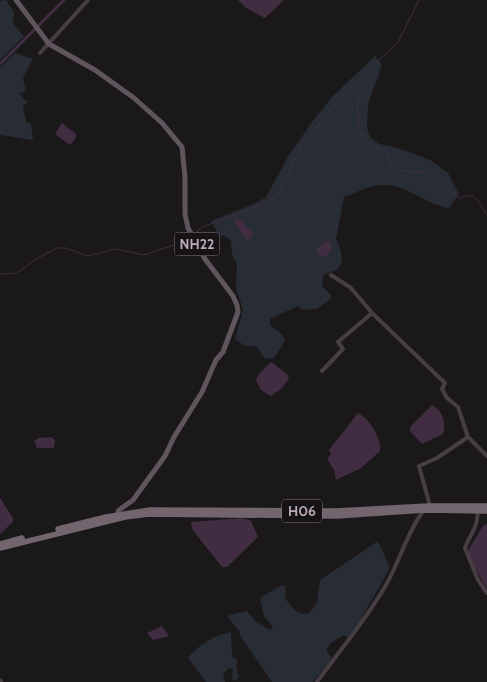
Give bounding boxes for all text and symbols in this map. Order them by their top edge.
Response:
road number: NH22 [174,232,220,255]
road number: H06 [282,500,322,522]

